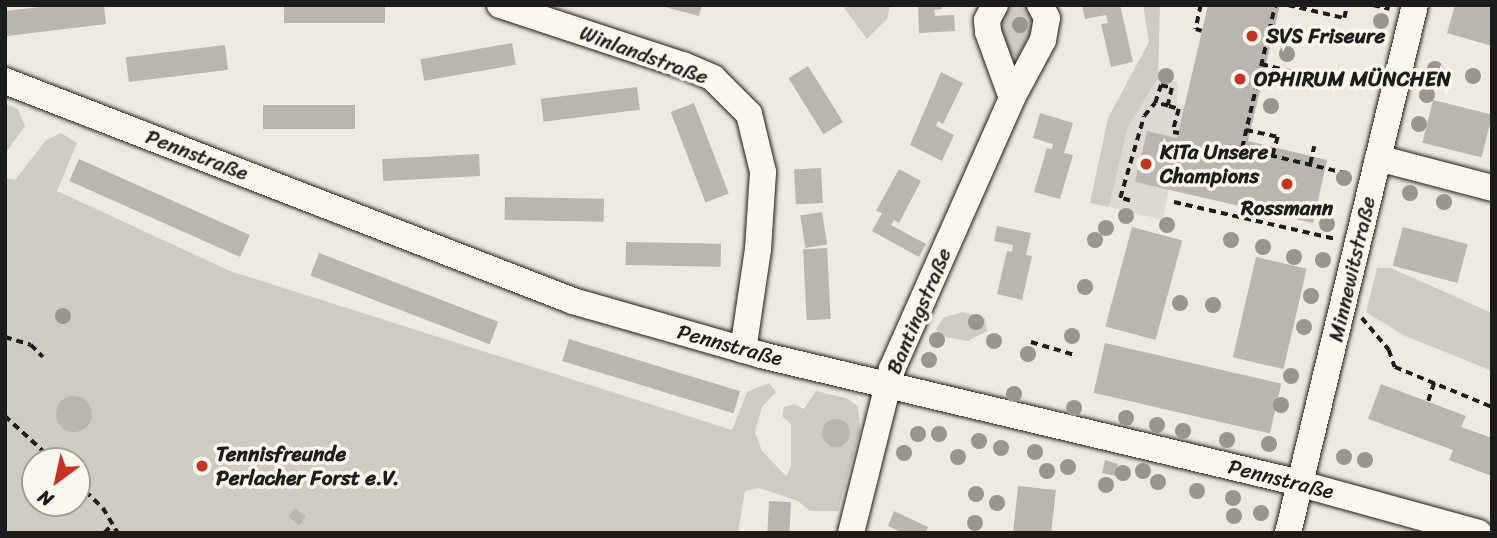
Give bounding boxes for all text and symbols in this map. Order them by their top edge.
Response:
street label: Winlandstraße [576,20,712,90]
place label: SVS Friseure [1266,23,1385,49]
marker: SVS Friseure [1244,28,1260,44]
place label: OPHIRUM MÜNCHEN [1254,66,1450,92]
marker: OPHIRUM MÜNCHEN [1232,71,1248,87]
street label: Pennstraße [142,124,252,186]
place label: KiTa Unsere Champions [1160,139,1269,189]
marker: KiTa Unsere Champions [1138,156,1154,172]
marker: Rossmann [1279,176,1295,192]
street label: Minnewitstraße [1323,194,1381,344]
place label: Rossmann [1241,195,1333,221]
street label: Bantingstraße [881,244,957,378]
street label: Pennstraße [675,319,785,371]
place label: Tennisfreunde Perlacher Forst e.V. [216,441,399,491]
north arrow [21,447,91,517]
street label: Pennstraße [1226,454,1336,504]
marker: Tennisfreunde Perlacher Forst e.V. [194,458,210,474]
text: N [31,481,60,516]

